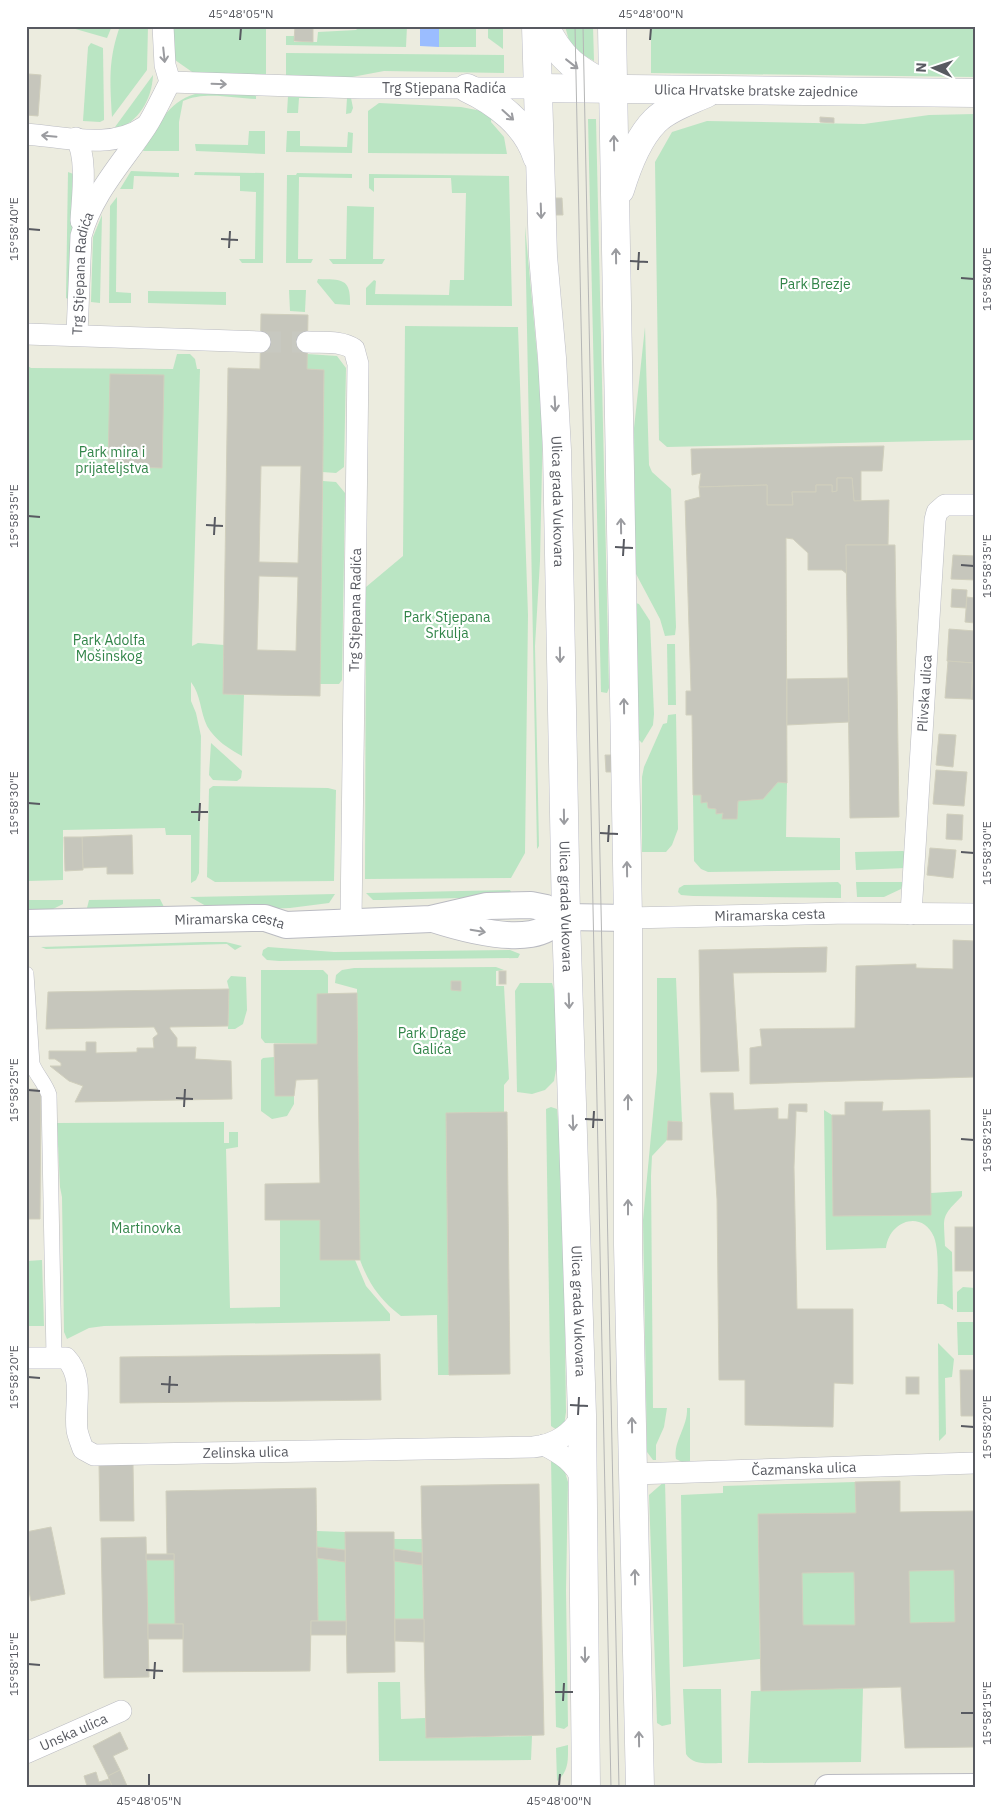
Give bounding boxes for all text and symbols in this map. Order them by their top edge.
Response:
text: 45°48'05"N [208,6,274,21]
text: 45°48'00"N [618,6,684,21]
north arrow [908,42,958,92]
one-way arrow [159,46,168,62]
one-way arrow [565,59,578,70]
text: N [912,62,930,73]
one-way arrow [210,79,226,89]
street label: Trg Stjepana Radića [382,79,506,97]
street label: Ulica Hrvatske bratske zajednice [654,80,858,101]
one-way arrow [501,109,514,121]
one-way arrow [41,131,57,141]
one-way arrow [609,136,619,152]
text: 15°58'40"E [6,197,21,261]
one-way arrow [537,203,546,219]
street label: Trg Stjepana Radića [68,209,98,335]
text: 15°58'40"E [979,247,994,311]
one-way arrow [611,248,621,264]
park label: Park Brezje [779,275,851,293]
one-way arrow [550,396,559,412]
street label: Ulica grada Vukovara [547,435,568,568]
park label: Park mira i prijateljstva [75,443,149,477]
text: 15°58'35"E [6,484,21,548]
one-way arrow [616,519,626,535]
text: 15°58'35"E [979,534,994,598]
street label: Trg Stjepana Radića [345,547,365,672]
park label: Park Stjepana Srkulja [404,608,491,642]
park label: Park Adolfa Mošinskog [73,631,146,665]
one-way arrow [555,646,565,662]
street label: Plivska ulica [913,654,936,733]
one-way arrow [620,699,629,715]
text: 15°58'30"E [6,771,21,835]
one-way arrow [559,808,569,825]
text: 15°58'30"E [979,821,994,885]
street label: Ulica grada Vukovara [556,840,577,973]
one-way arrow [622,861,632,878]
street label: Miramarska cesta [714,905,826,925]
street label: Miramarska cesta [174,909,288,933]
one-way arrow [470,926,486,936]
one-way arrow [564,992,574,1009]
park label: Park Drage Galića [398,1024,467,1058]
text: 15°58'25"E [6,1058,21,1122]
one-way arrow [624,1095,633,1111]
text: 15°58'25"E [979,1108,994,1172]
one-way arrow [568,1115,577,1131]
one-way arrow [623,1199,633,1215]
park label: Martinovka [111,1219,181,1237]
street label: Ulica grada Vukovara [568,1245,590,1378]
text: 15°58'20"E [6,1345,21,1409]
text: 15°58'20"E [979,1395,994,1459]
one-way arrow [627,1417,637,1434]
street label: Zelinska ulica [203,1442,289,1462]
street label: Čazmanska ulica [751,1458,857,1479]
one-way arrow [631,1569,640,1585]
text: 15°58'15"E [6,1632,21,1696]
one-way arrow [580,1647,589,1663]
text: 15°58'15"E [979,1681,994,1745]
street label: Unska ulica [37,1709,111,1755]
one-way arrow [634,1731,644,1748]
text: 45°48'05"N [116,1793,182,1808]
text: 45°48'00"N [526,1793,592,1808]

